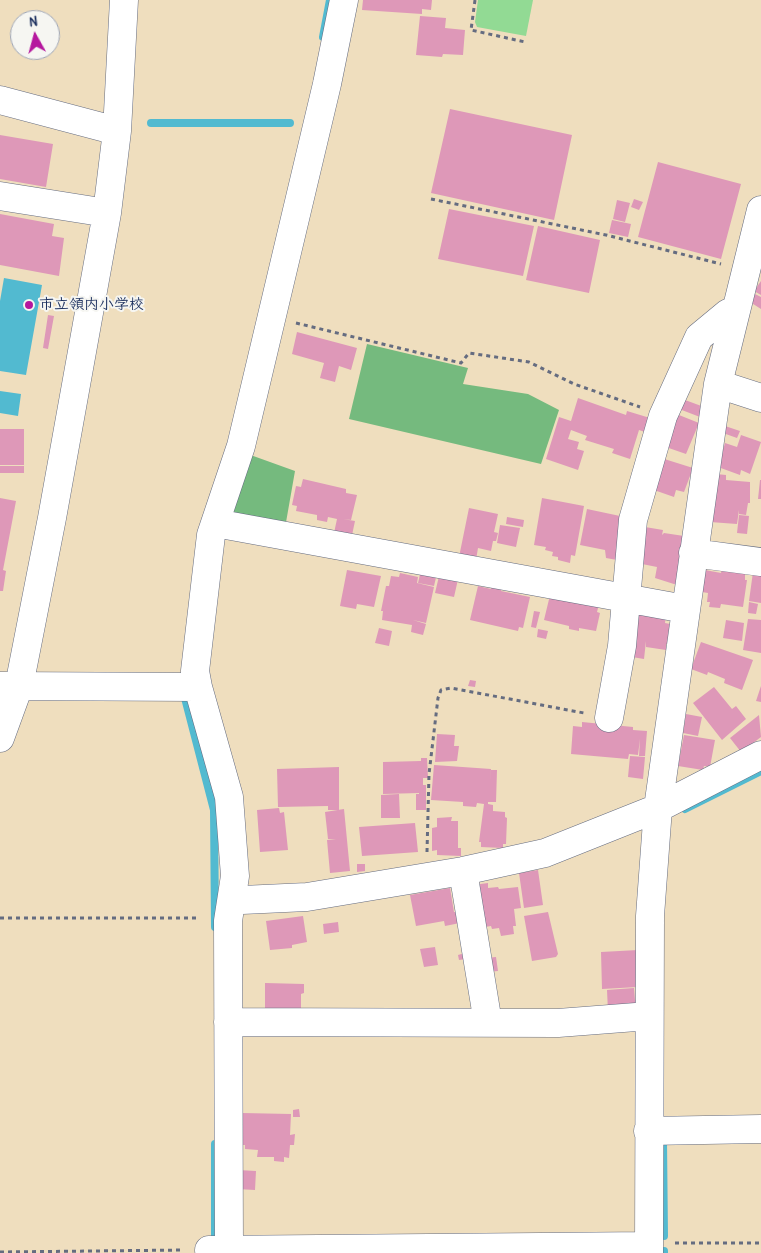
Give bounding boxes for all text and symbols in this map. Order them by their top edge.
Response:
north arrow [10,10,60,60]
text: N [28,11,38,30]
place label: 市立領内小学校 [39,296,144,314]
marker: 市立領内小学校 [23,299,35,311]

